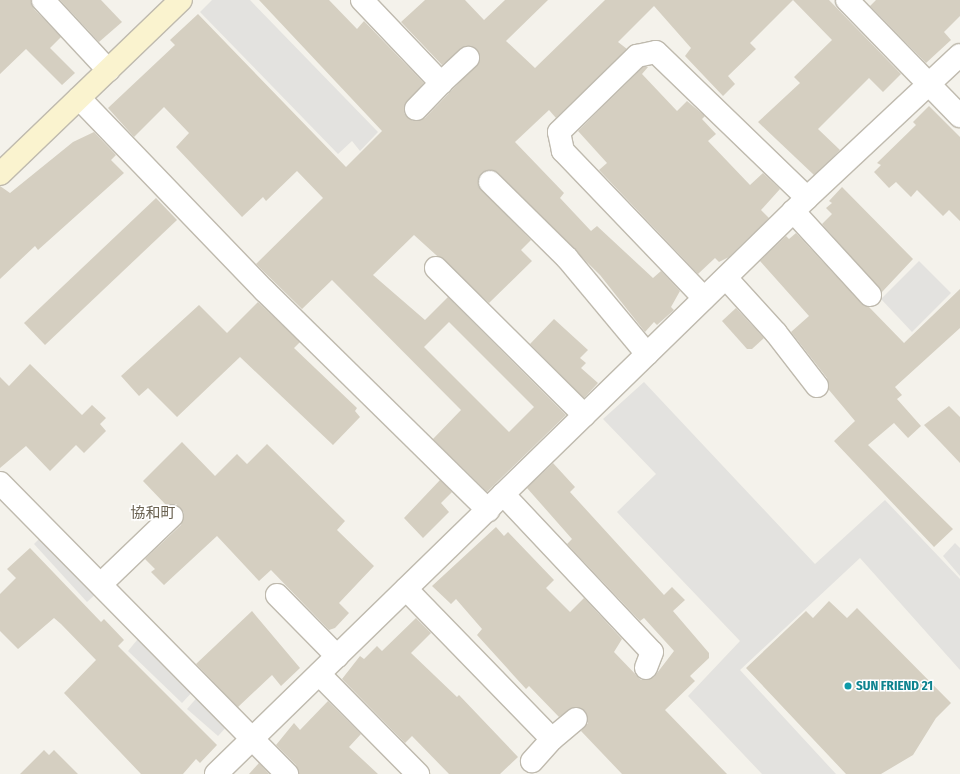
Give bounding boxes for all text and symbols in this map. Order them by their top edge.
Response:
district label: 協和町 [131,505,175,523]
place label: SUN FRIEND 21 [856,678,933,694]
marker: SUN FRIEND 21 [843,681,853,691]

